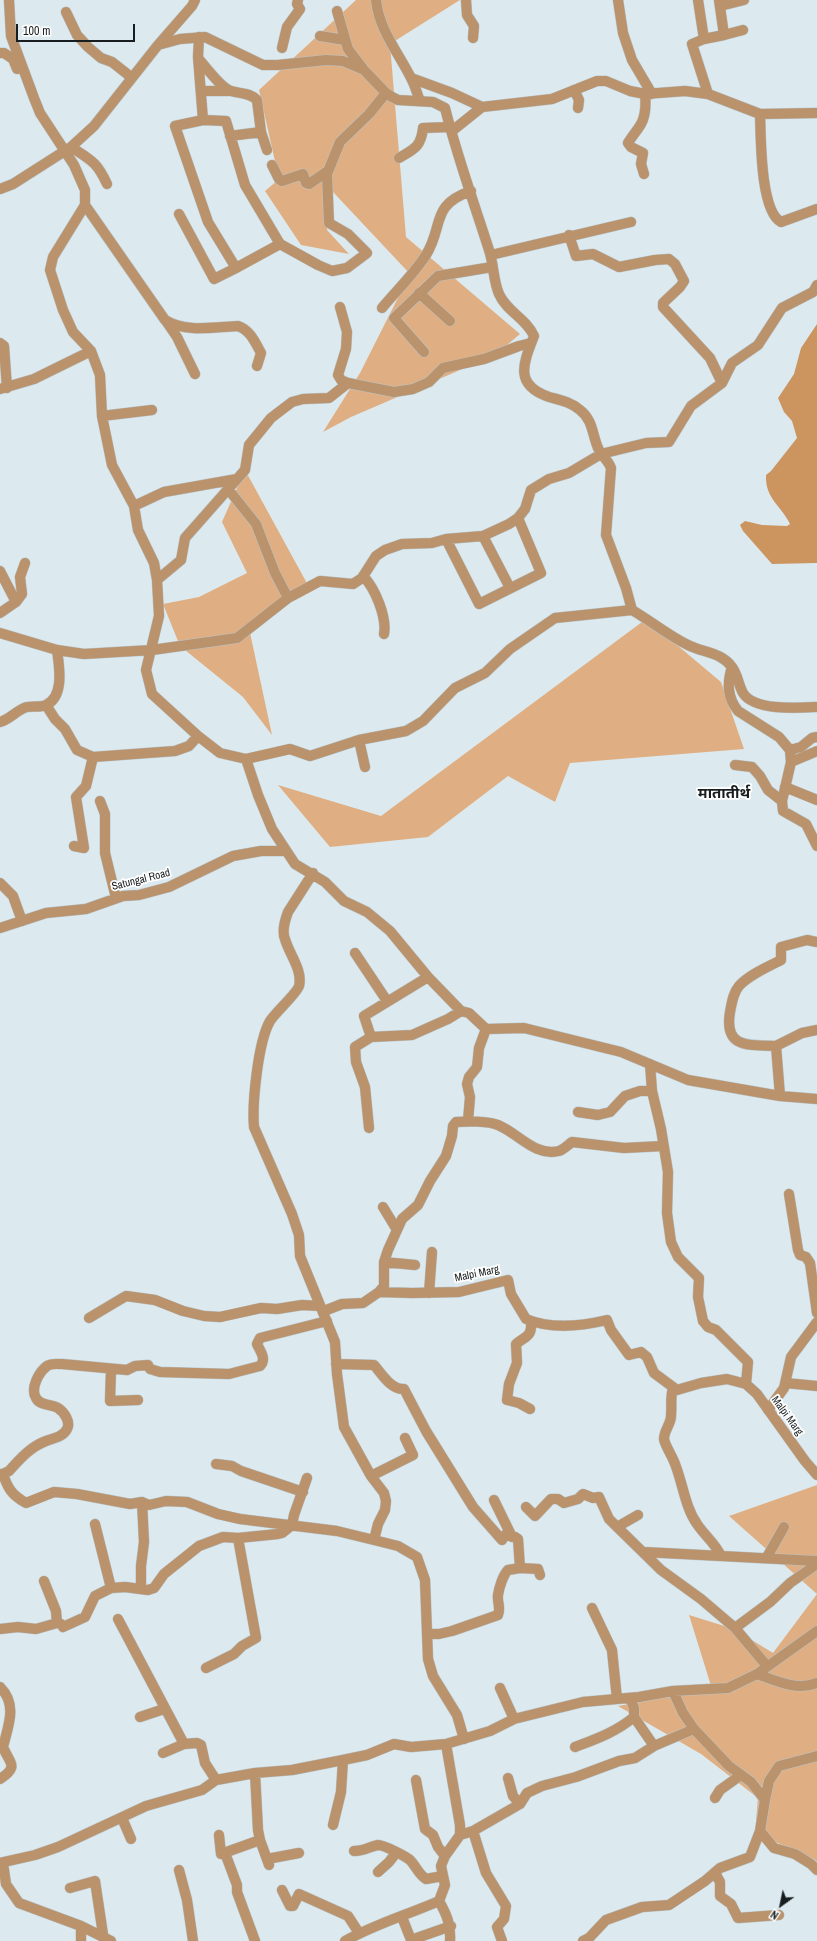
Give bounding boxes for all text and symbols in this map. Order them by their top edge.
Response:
scale bar [18,16,137,42]
text: 100 m [23,23,50,39]
district label: मातातीर्थ [698,785,750,803]
street label: Satungal Road [110,866,172,894]
street label: Malpi Marg [454,1263,500,1285]
street label: Malpi Marg [768,1394,806,1438]
north arrow [761,1885,801,1925]
text: N [768,1907,781,1923]

